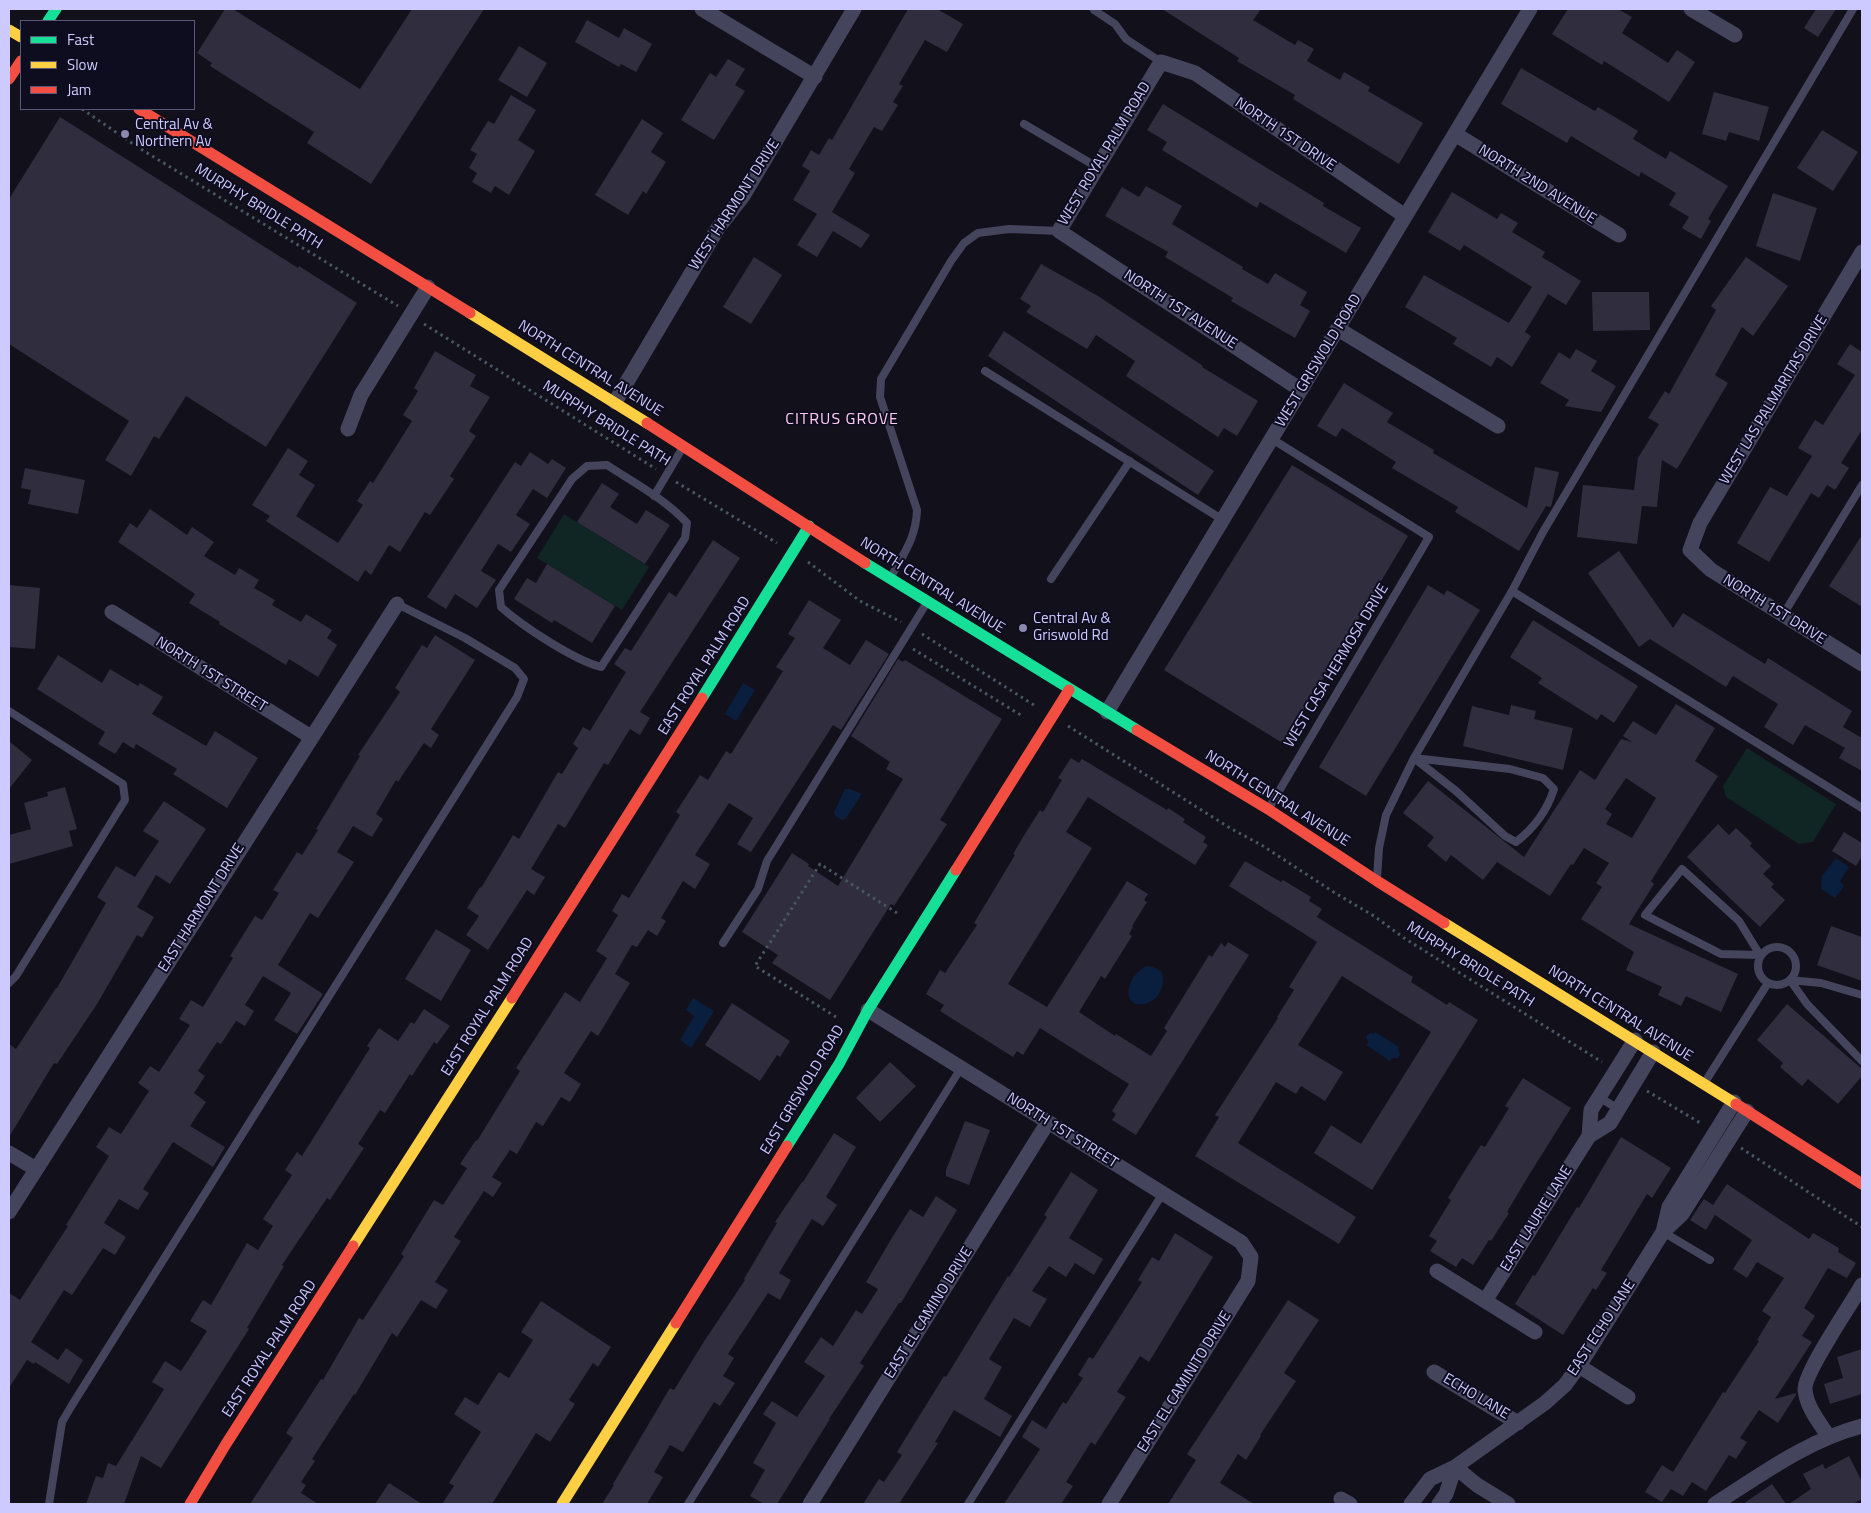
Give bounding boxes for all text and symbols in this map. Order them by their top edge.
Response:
legend [20,20,195,110]
text: Fast [67,28,94,51]
text: Slow [67,53,98,76]
text: Jam [67,78,91,101]
street label: WEST ROYAL PALM ROAD [1055,79,1155,229]
street label: NORTH 1ST DRIVE [1231,95,1339,175]
place label: Central Av & Northern Av [135,116,213,151]
marker: Central Av & Northern Av [119,128,131,140]
street label: WEST HARMONT DRIVE [686,136,784,274]
street label: NORTH 2ND AVENUE [1475,141,1599,229]
street label: MURPHY BRIDLE PATH [191,160,325,254]
street label: NORTH 1ST AVENUE [1120,267,1240,353]
street label: WEST GRISWOLD ROAD [1272,291,1366,431]
street label: WEST LAS PALMARITAS DRIVE [1716,312,1832,488]
street label: NORTH CENTRAL AVENUE [514,317,666,421]
street label: MURPHY BRIDLE PATH [539,377,673,471]
district label: CITRUS GROVE [784,410,900,430]
street label: NORTH CENTRAL AVENUE [856,534,1008,638]
street label: NORTH 1ST DRIVE [1719,571,1829,649]
street label: WEST CASA HERMOSA DRIVE [1281,581,1393,751]
street label: EAST ROYAL PALM ROAD [655,593,755,739]
place label: Central Av & Griswold Rd [1033,610,1111,645]
marker: Central Av & Griswold Rd [1017,622,1029,634]
street label: NORTH 1ST STREET [152,633,270,717]
street label: NORTH CENTRAL AVENUE [1201,747,1353,851]
street label: EAST HARMONT DRIVE [155,840,249,976]
street label: MURPHY BRIDLE PATH [1403,918,1537,1012]
street label: EAST ROYAL PALM ROAD [438,934,538,1080]
street label: NORTH CENTRAL AVENUE [1544,962,1696,1066]
street label: EAST GRISWOLD ROAD [757,1022,849,1158]
street label: NORTH 1ST STREET [1003,1089,1121,1173]
street label: EAST LAURIE LANE [1497,1163,1577,1275]
street label: EAST EL CAMINO DRIVE [881,1244,977,1382]
street label: EAST ROYAL PALM ROAD [219,1277,321,1421]
street label: EAST ECHO LANE [1564,1277,1640,1379]
street label: EAST EL CAMINITO DRIVE [1134,1308,1236,1456]
street label: ECHO LANE [1440,1370,1512,1424]

